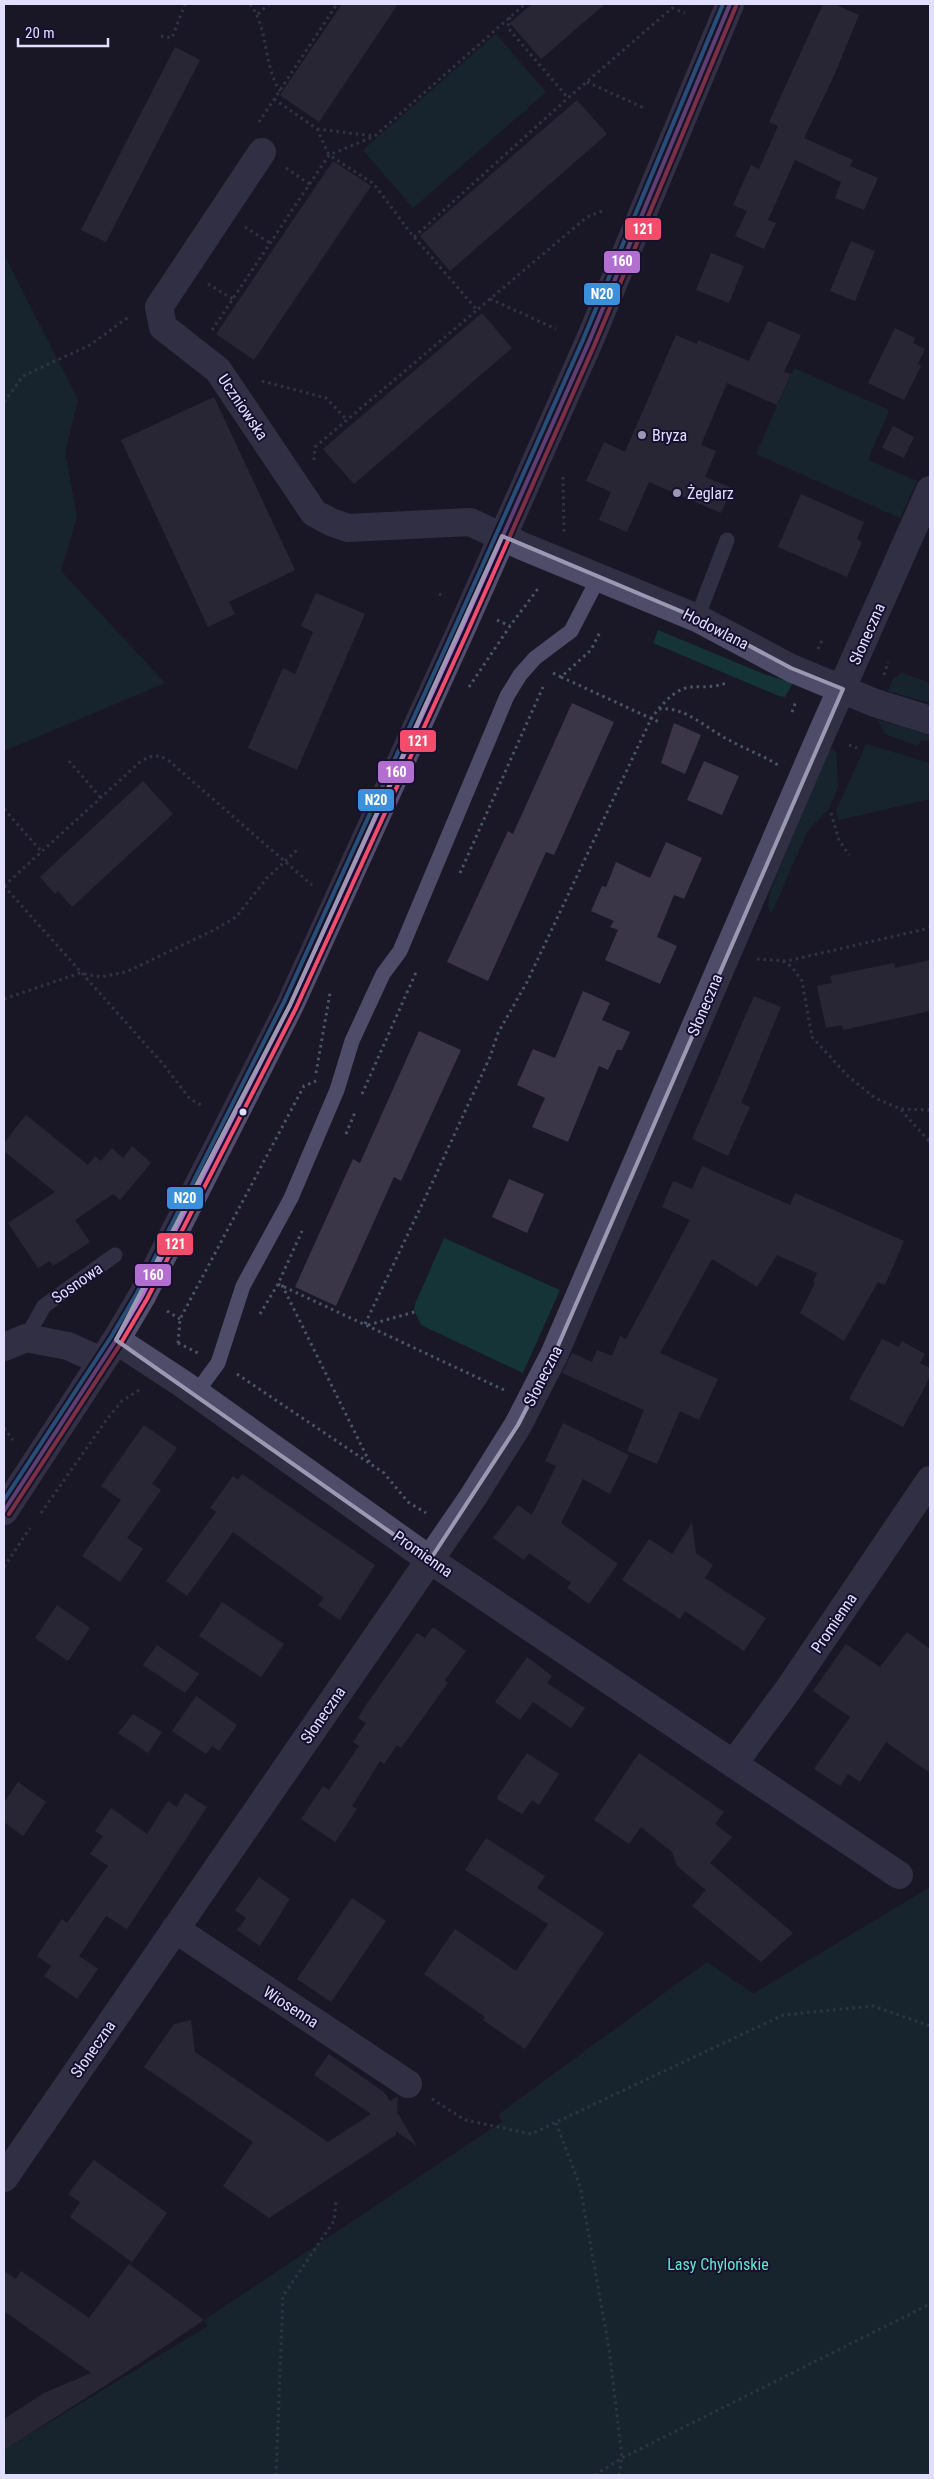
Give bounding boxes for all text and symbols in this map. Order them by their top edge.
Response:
scale bar [18,15,108,47]
text: 20 m [25,24,55,42]
line badge: 121 [624,217,662,241]
text: 121 [632,221,654,237]
line badge: 160 [603,250,641,274]
text: 160 [611,253,633,269]
line badge: N20 [583,282,621,306]
text: N20 [591,286,613,302]
street label: Uczniowska [214,370,272,444]
place label: Bryza [652,426,687,445]
marker: Bryza [636,429,648,441]
place label: Żeglarz [687,484,734,503]
marker: Żeglarz [671,487,683,499]
street label: Słoneczna [845,600,889,668]
street label: Hodowlana [680,604,752,654]
line badge: 121 [399,729,437,753]
text: 121 [407,733,429,749]
line badge: 160 [377,760,415,784]
text: 160 [385,764,407,780]
line badge: N20 [357,788,395,812]
text: N20 [365,792,387,808]
street label: Słoneczna [683,971,727,1039]
unlabelled marker [238,1107,248,1117]
line badge: N20 [166,1186,204,1210]
text: N20 [174,1190,196,1206]
line badge: 121 [156,1232,194,1256]
text: 121 [164,1236,186,1252]
street label: Sosnowa [48,1259,106,1307]
line badge: 160 [134,1263,172,1287]
text: 160 [142,1267,164,1283]
street label: Słoneczna [520,1343,566,1409]
street label: Promienna [390,1527,456,1581]
street label: Promienna [807,1590,861,1656]
street label: Słoneczna [296,1683,350,1747]
street label: Wiosenna [260,1982,322,2032]
street label: Słoneczna [66,2017,120,2081]
park label: Lasy Chylońskie [667,2255,769,2274]

